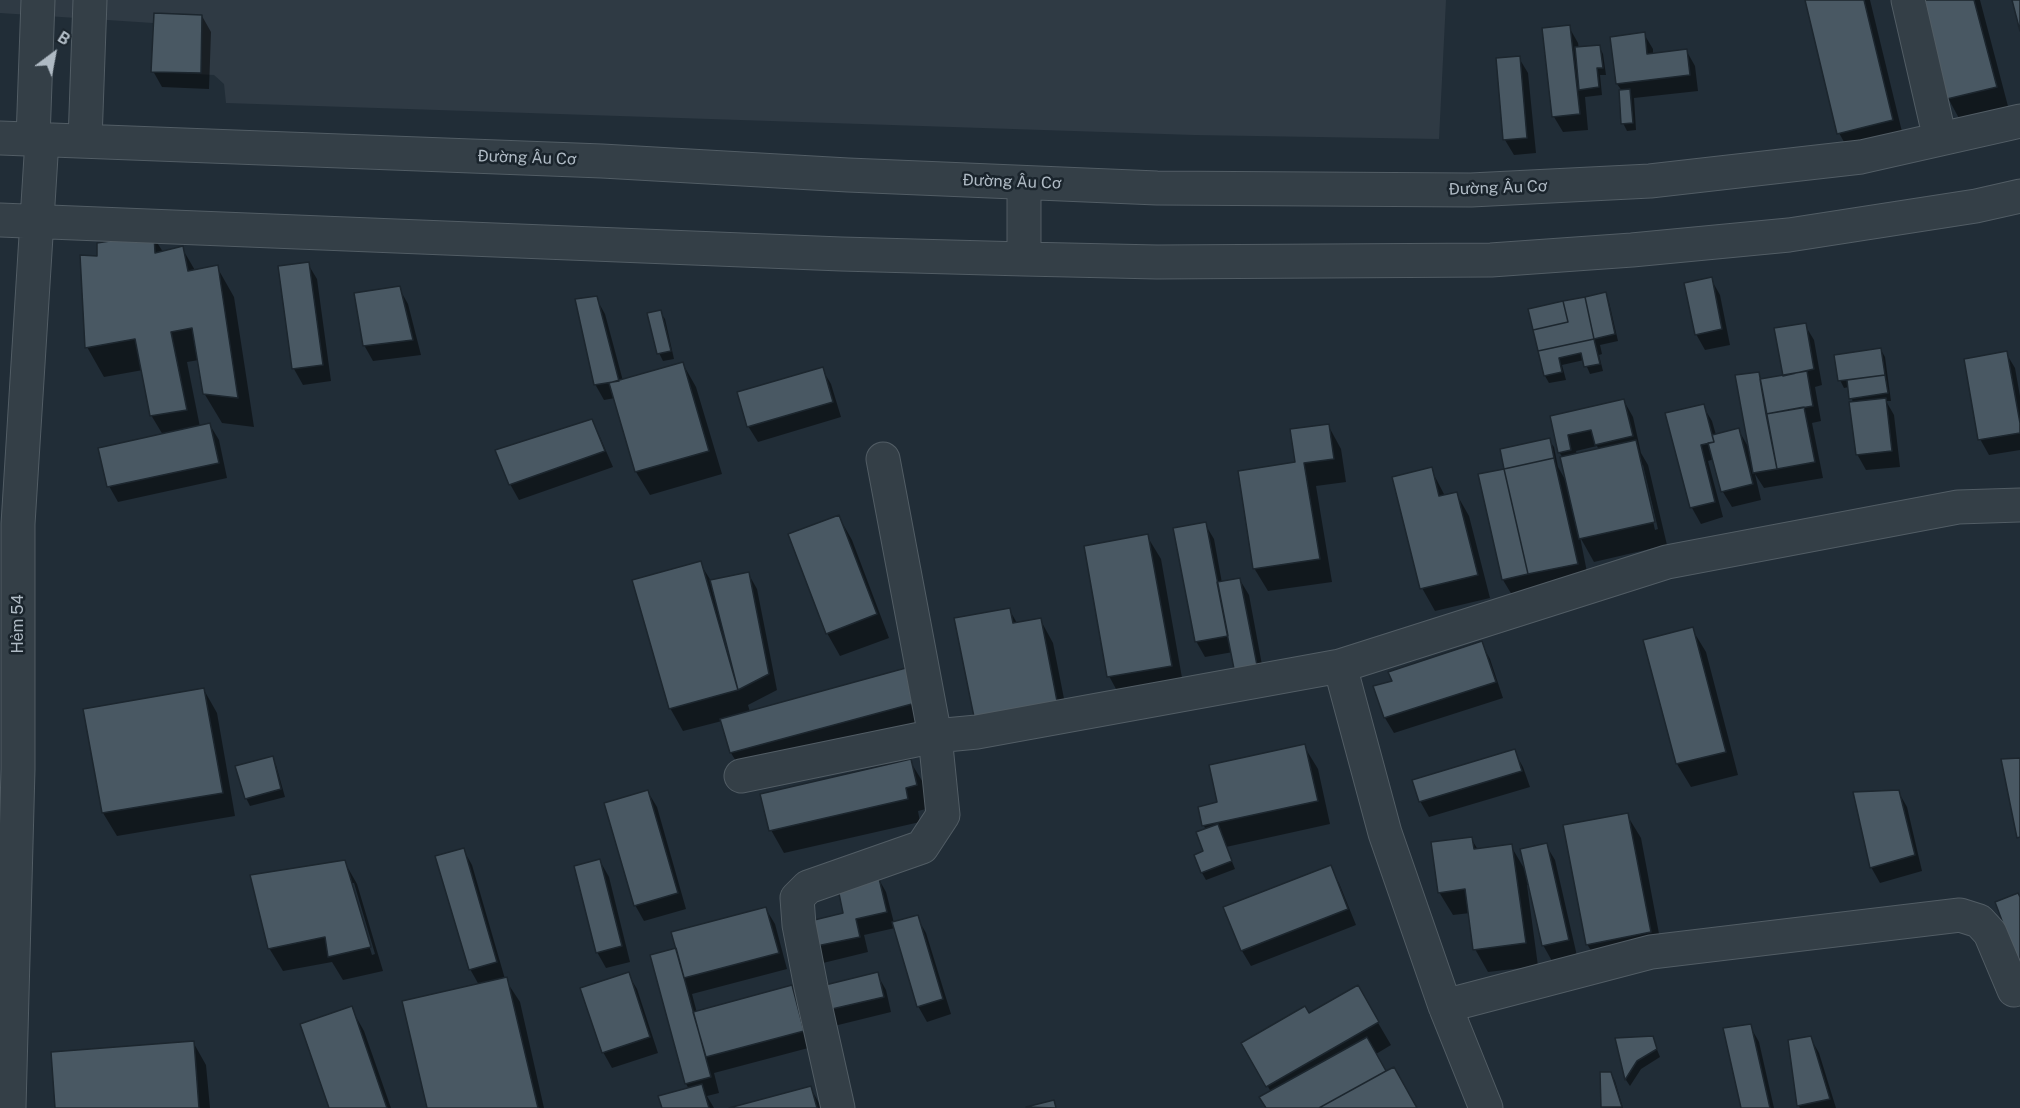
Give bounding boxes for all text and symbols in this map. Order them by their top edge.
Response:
north arrow [24,24,84,84]
text: B [54,27,73,49]
street label: Đường Âu Cơ [477,147,577,169]
street label: Đường Âu Cơ [962,171,1062,193]
street label: Đường Âu Cơ [1448,177,1548,199]
street label: Hẻm 54 [8,594,28,654]

